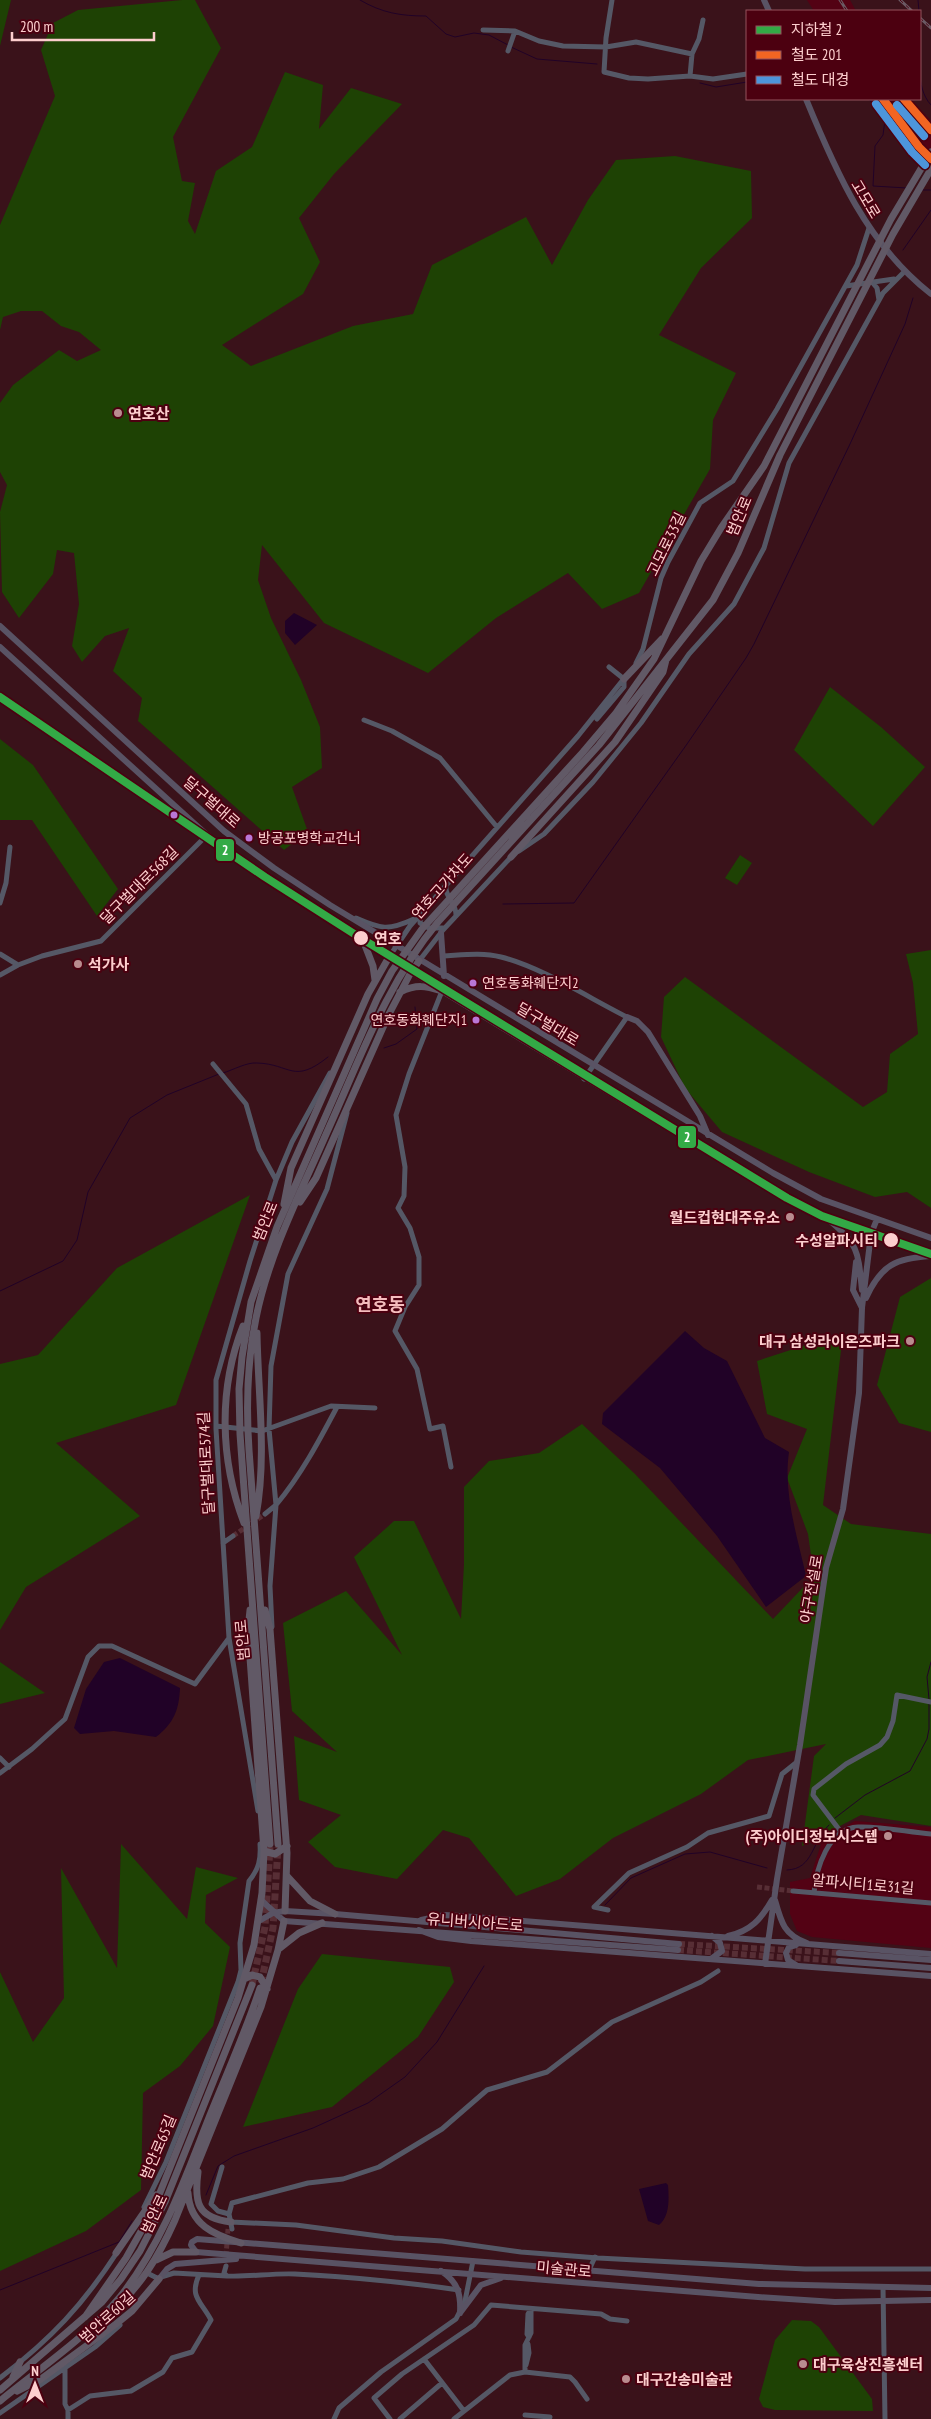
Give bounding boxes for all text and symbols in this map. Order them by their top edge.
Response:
scale bar [12,10,155,42]
legend [746,10,921,100]
text: 200 m [20,17,53,36]
text: 지하철 2 [791,20,842,39]
text: 철도 201 [791,45,842,64]
text: 철도 대경 [791,70,849,89]
street label: 고모로 [847,176,885,222]
place label: 연호산 [128,404,170,423]
marker: 연호산 [112,407,124,419]
street label: 범안로 [722,493,756,539]
street label: 고모로33길 [642,509,690,579]
street label: 달구벌대로 [180,772,244,832]
unlabelled marker [169,810,179,820]
place label: 방공포병학교건너 [258,829,361,847]
marker: 방공포병학교건너 [244,833,254,843]
line badge: 2 [215,838,235,862]
text: 2 [222,841,228,859]
street label: 달구벌대로568길 [96,842,182,928]
street label: 연호고가차도 [407,849,477,923]
marker: 연호 [352,929,370,947]
place label: 연호 [374,929,402,948]
place label: 석가사 [88,955,130,974]
marker: 석가사 [72,958,84,970]
place label: 연호동화훼단지2 [482,974,578,992]
marker: 연호동화훼단지2 [468,978,478,988]
street label: 달구벌대로 [514,998,582,1050]
place label: 연호동화훼단지1 [371,1011,467,1029]
marker: 연호동화훼단지1 [471,1015,481,1025]
line badge: 2 [677,1125,697,1149]
text: 2 [684,1128,690,1146]
street label: 범안로 [248,1198,282,1244]
place label: 월드컵현대주유소 [670,1208,780,1227]
marker: 월드컵현대주유소 [784,1211,796,1223]
place label: 수성알파시티 [795,1231,878,1250]
marker: 수성알파시티 [882,1231,900,1249]
district label: 연호동 [355,1293,405,1316]
place label: 대구 삼성라이온즈파크 [759,1332,900,1351]
marker: 대구 삼성라이온즈파크 [904,1335,916,1347]
street label: 달구벌대로574길 [194,1411,218,1515]
street label: 야구전설로 [796,1553,826,1625]
street label: 범안로 [231,1619,253,1661]
place label: (주)아이디정보시스템 [745,1827,878,1846]
marker: (주)아이디정보시스템 [882,1830,894,1842]
street label: 알파시티1로31길 [811,1870,915,1898]
street label: 유니버시아드로 [426,1909,524,1935]
street label: 범안로65길 [136,2112,180,2182]
street label: 범안로 [137,2191,171,2237]
street label: 미술관로 [536,2257,592,2281]
street label: 범안로60길 [75,2287,139,2347]
place label: 대구육상진흥센터 [813,2355,923,2374]
marker: 대구육상진흥센터 [797,2358,809,2370]
north arrow [10,2359,60,2409]
text: N [31,2362,39,2380]
place label: 대구간송미술관 [636,2370,733,2389]
marker: 대구간송미술관 [620,2373,632,2385]

